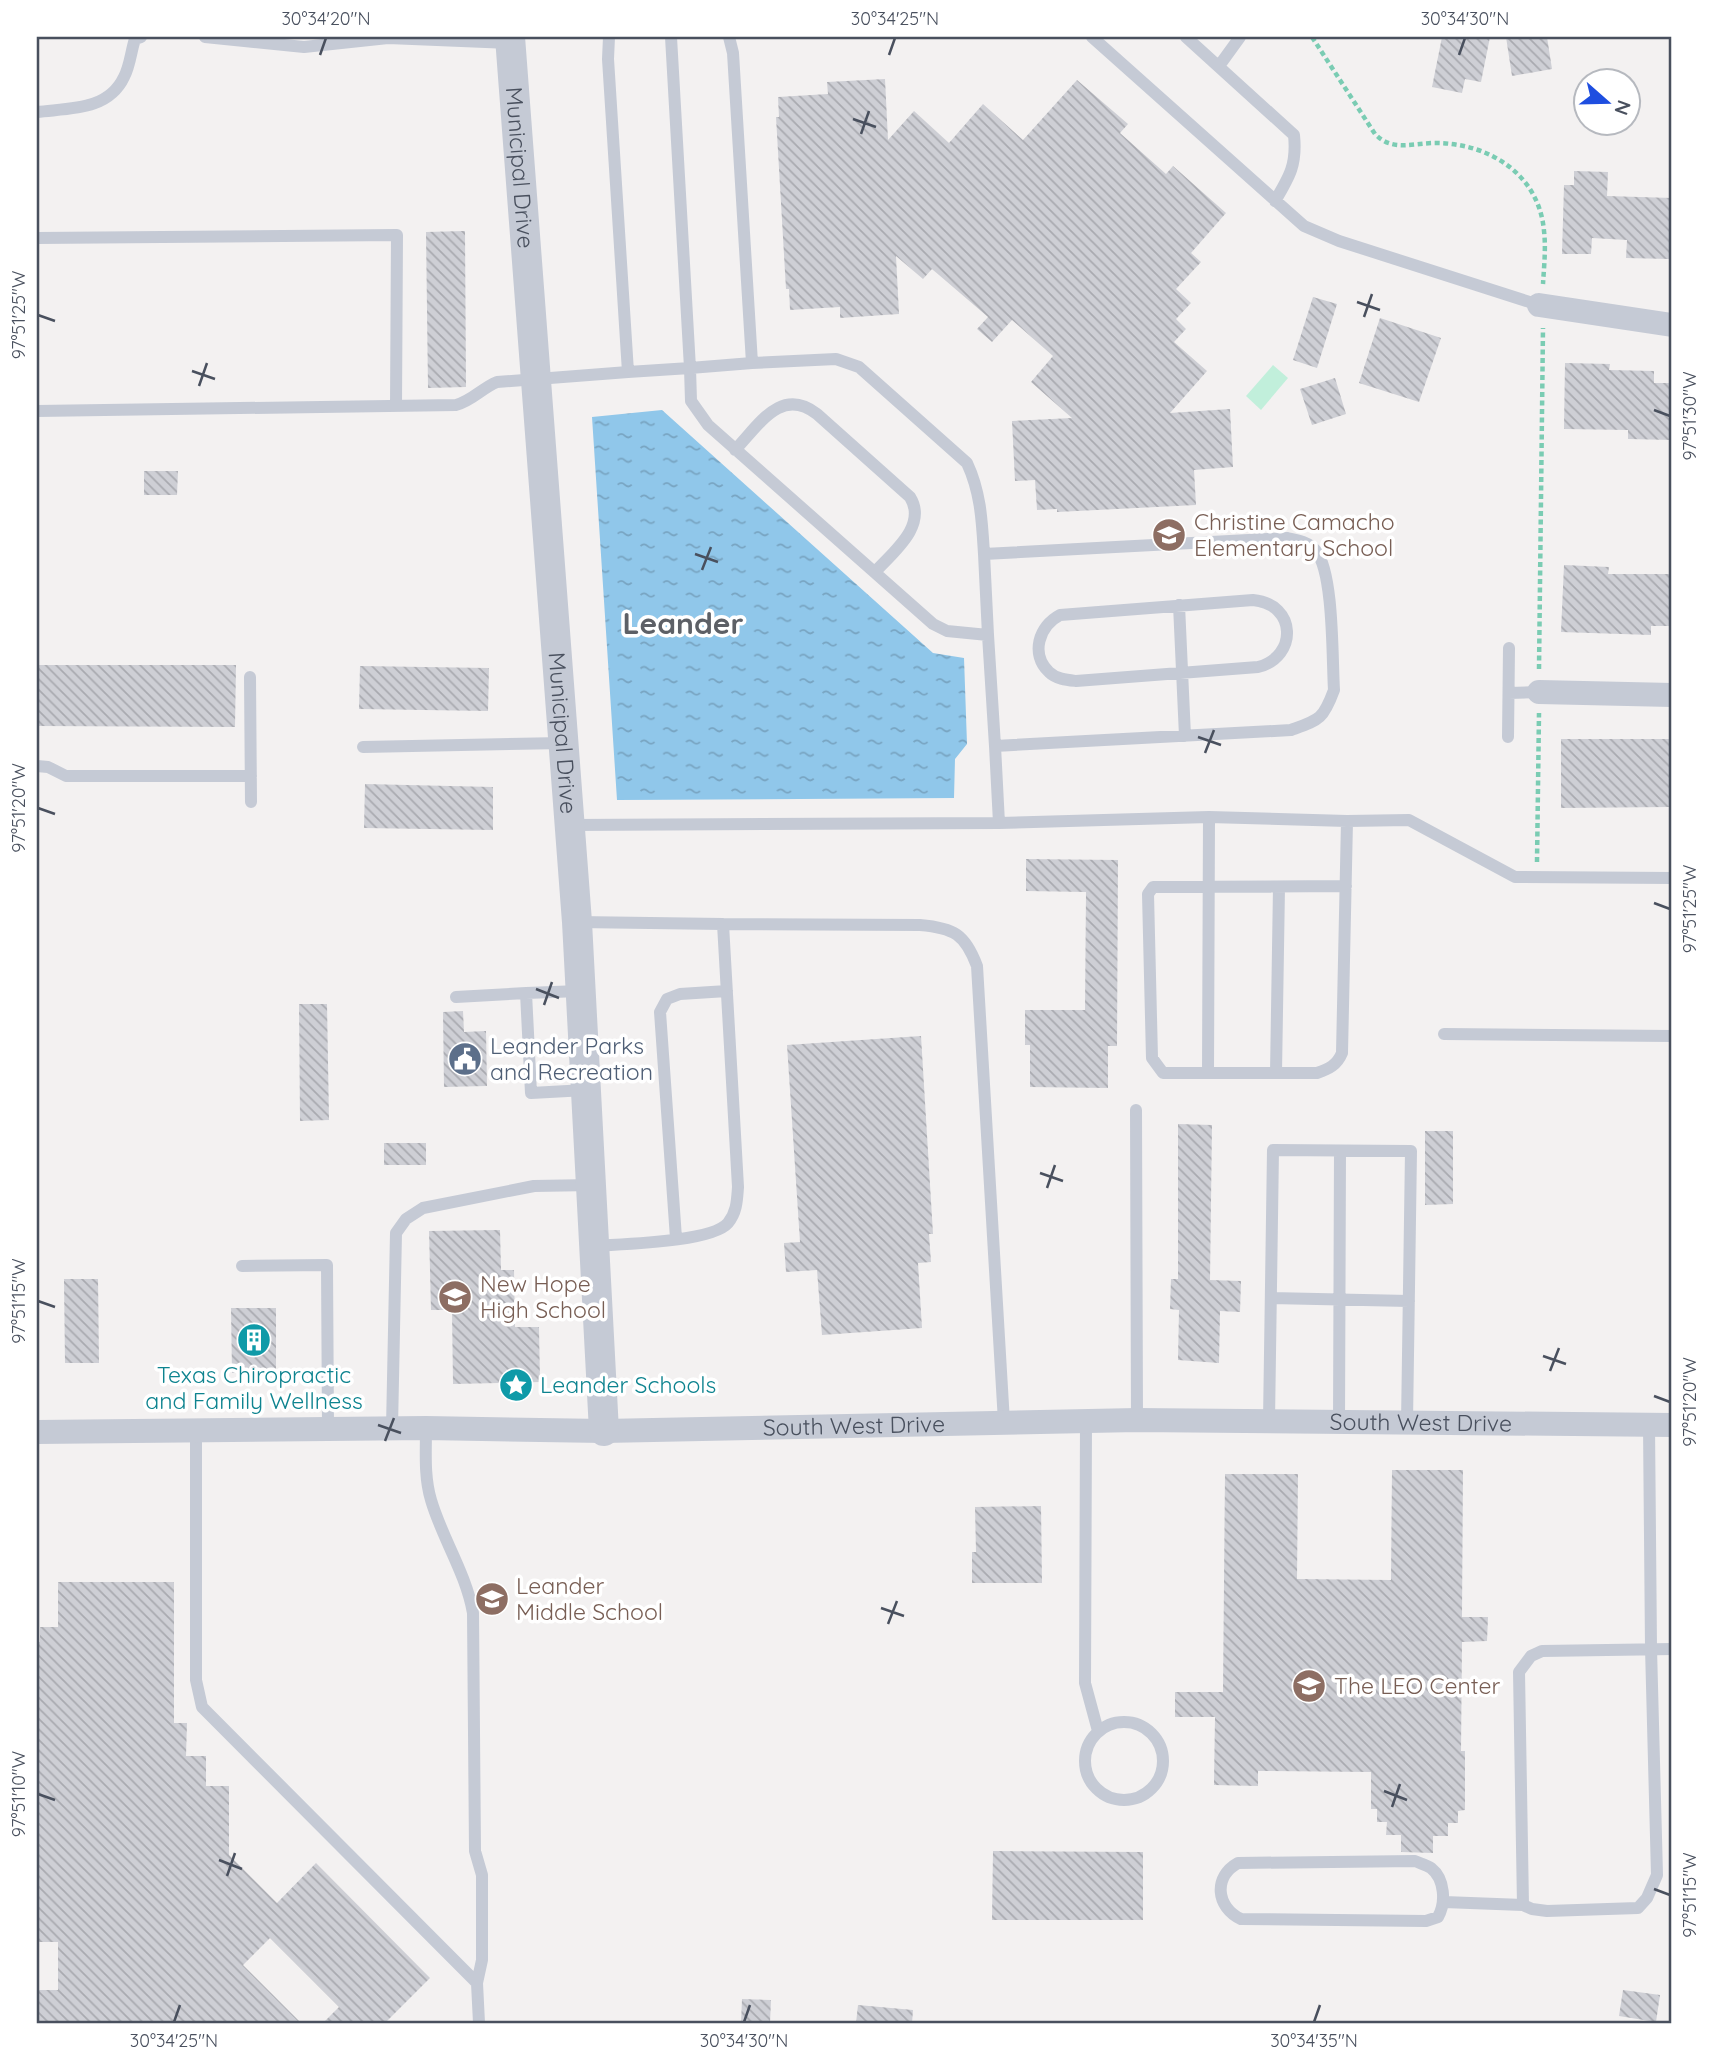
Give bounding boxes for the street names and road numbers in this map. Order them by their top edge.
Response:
street label: Municipal Drive [500,86,541,250]
street label: Municipal Drive [543,651,584,815]
street label: South West Drive [1330,1407,1512,1438]
street label: South West Drive [762,1409,945,1442]

